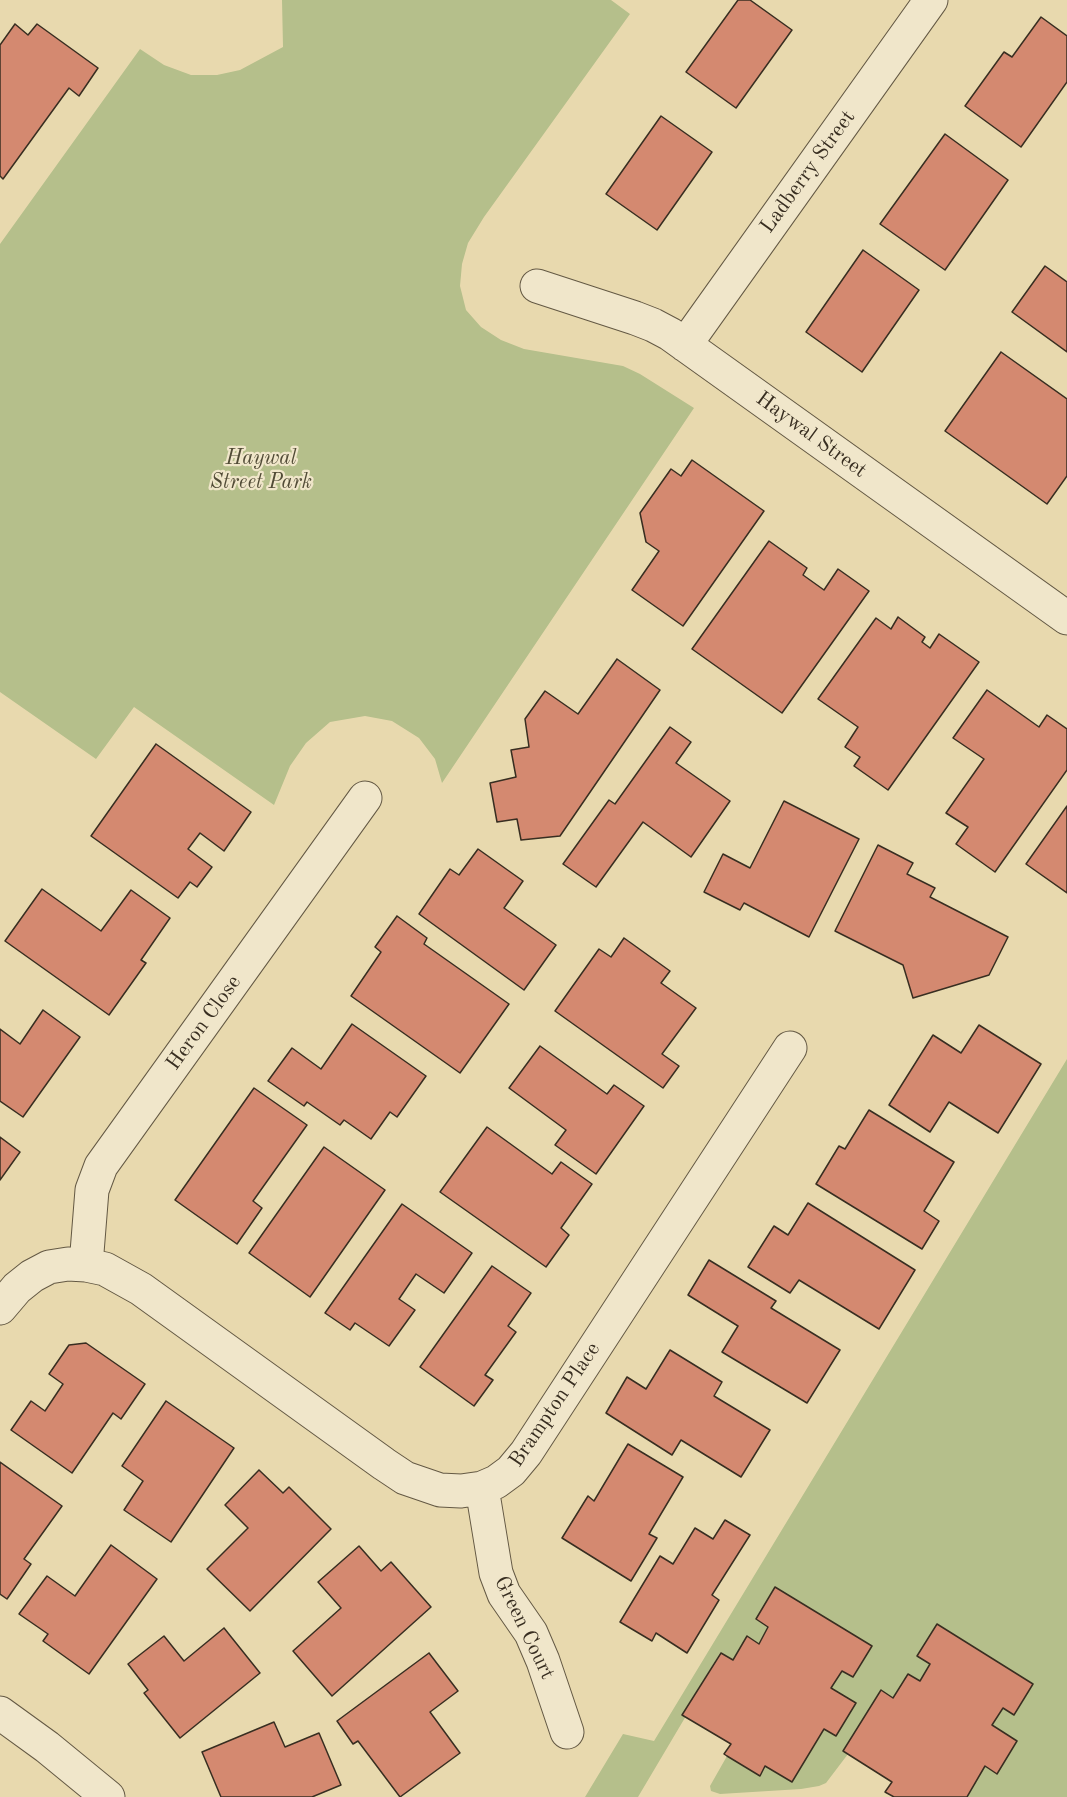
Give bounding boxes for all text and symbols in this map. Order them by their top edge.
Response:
street label: Ladberry Street [755,106,861,238]
street label: Haywal Street [751,386,871,484]
park label: Haywal Street Park [210,445,312,495]
street label: Heron Close [161,971,247,1075]
street label: Brampton Place [504,1338,606,1472]
street label: Green Court [488,1572,560,1684]

